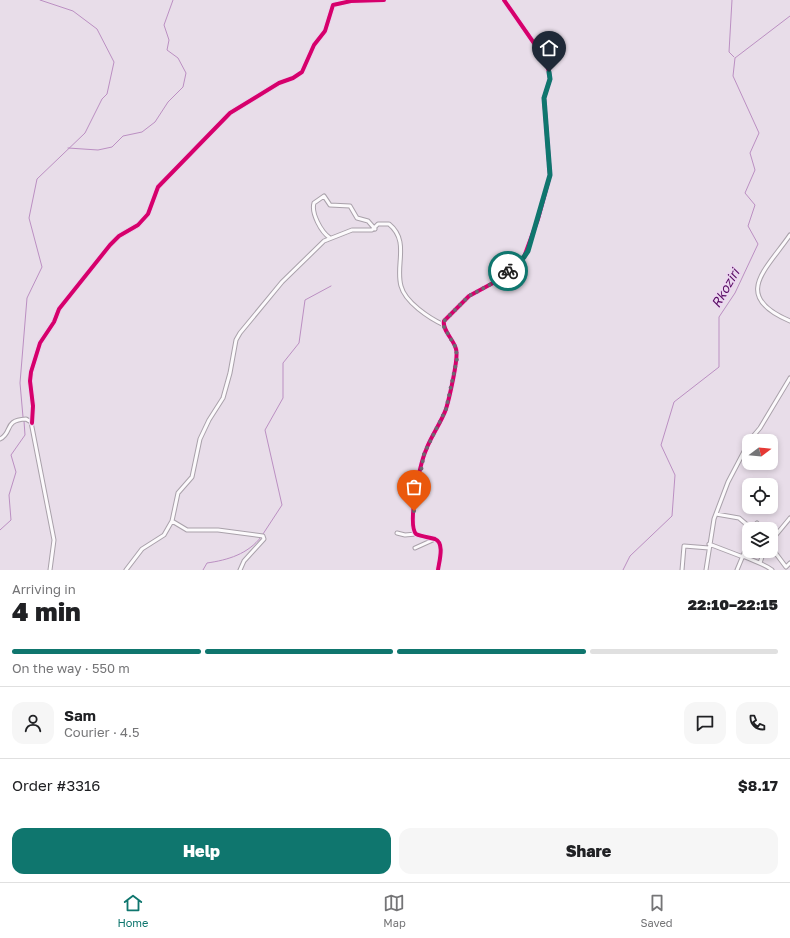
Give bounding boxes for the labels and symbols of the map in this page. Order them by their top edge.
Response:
pin [532,31,566,72]
courier [488,251,528,291]
water label: Rkoziri [707,264,743,310]
north arrow [742,434,778,470]
pin [397,470,431,511]

